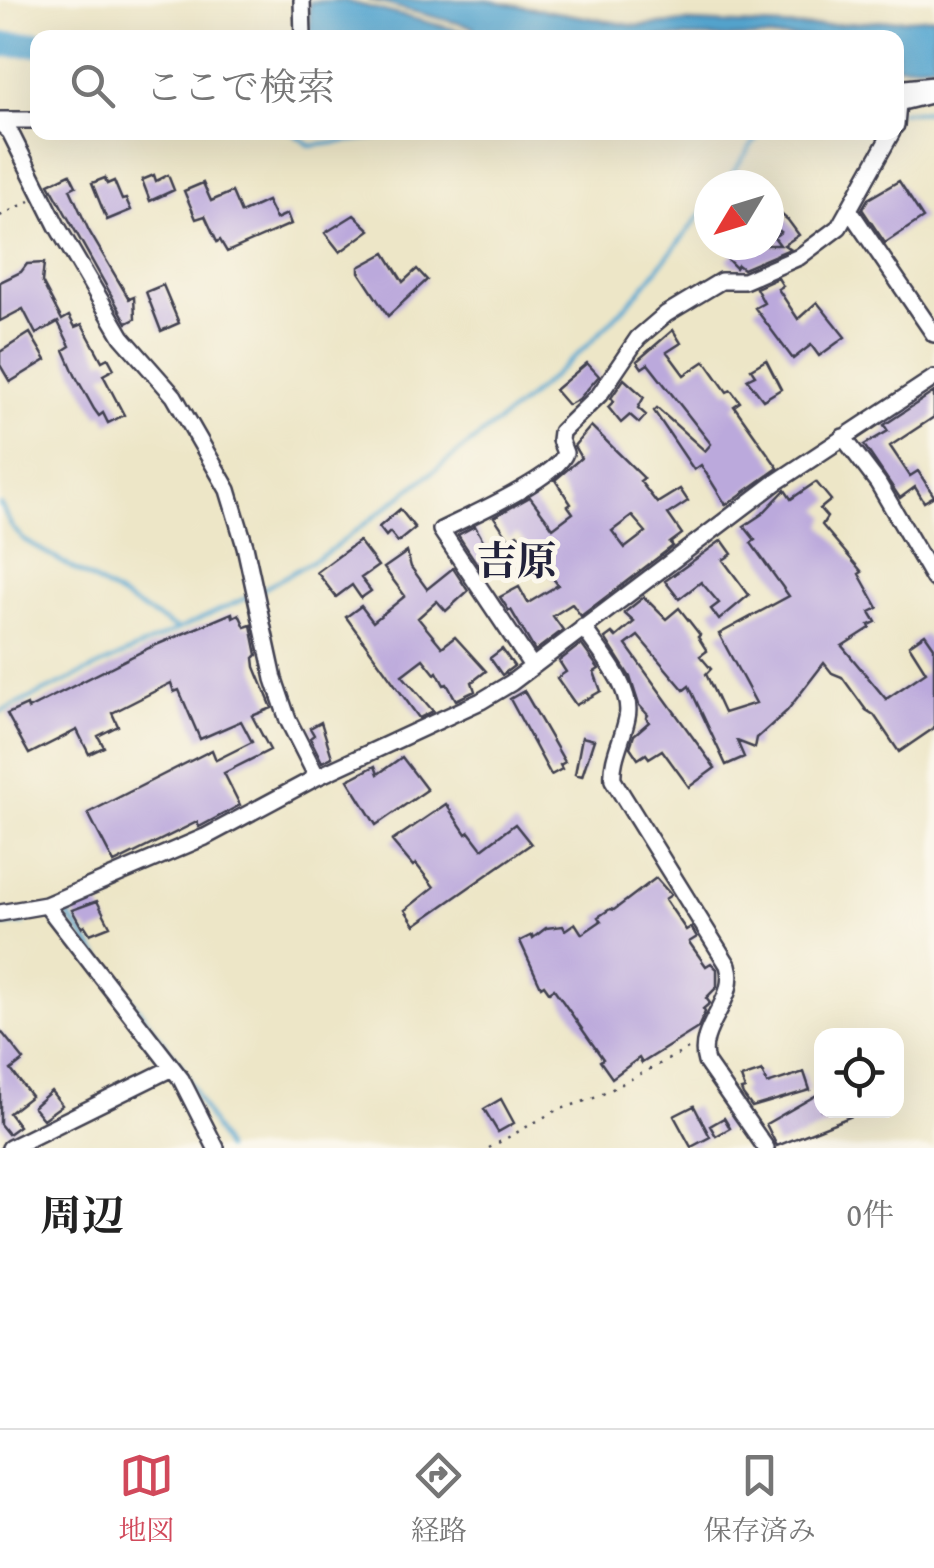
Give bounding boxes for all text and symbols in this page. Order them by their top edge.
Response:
search box [30,30,904,140]
icon: search [65,58,120,113]
text: ここで検索 [145,58,335,114]
north arrow [694,170,784,260]
district label: 吉原 [477,531,557,590]
map controls [814,1028,904,1118]
button: locate [814,1028,904,1118]
text: 周辺 [40,1184,124,1245]
text: 0件 [847,1191,894,1238]
tab: 地図 [118,1448,174,1550]
tab: 経路 [411,1448,467,1550]
tab: 保存済み [704,1448,816,1550]

